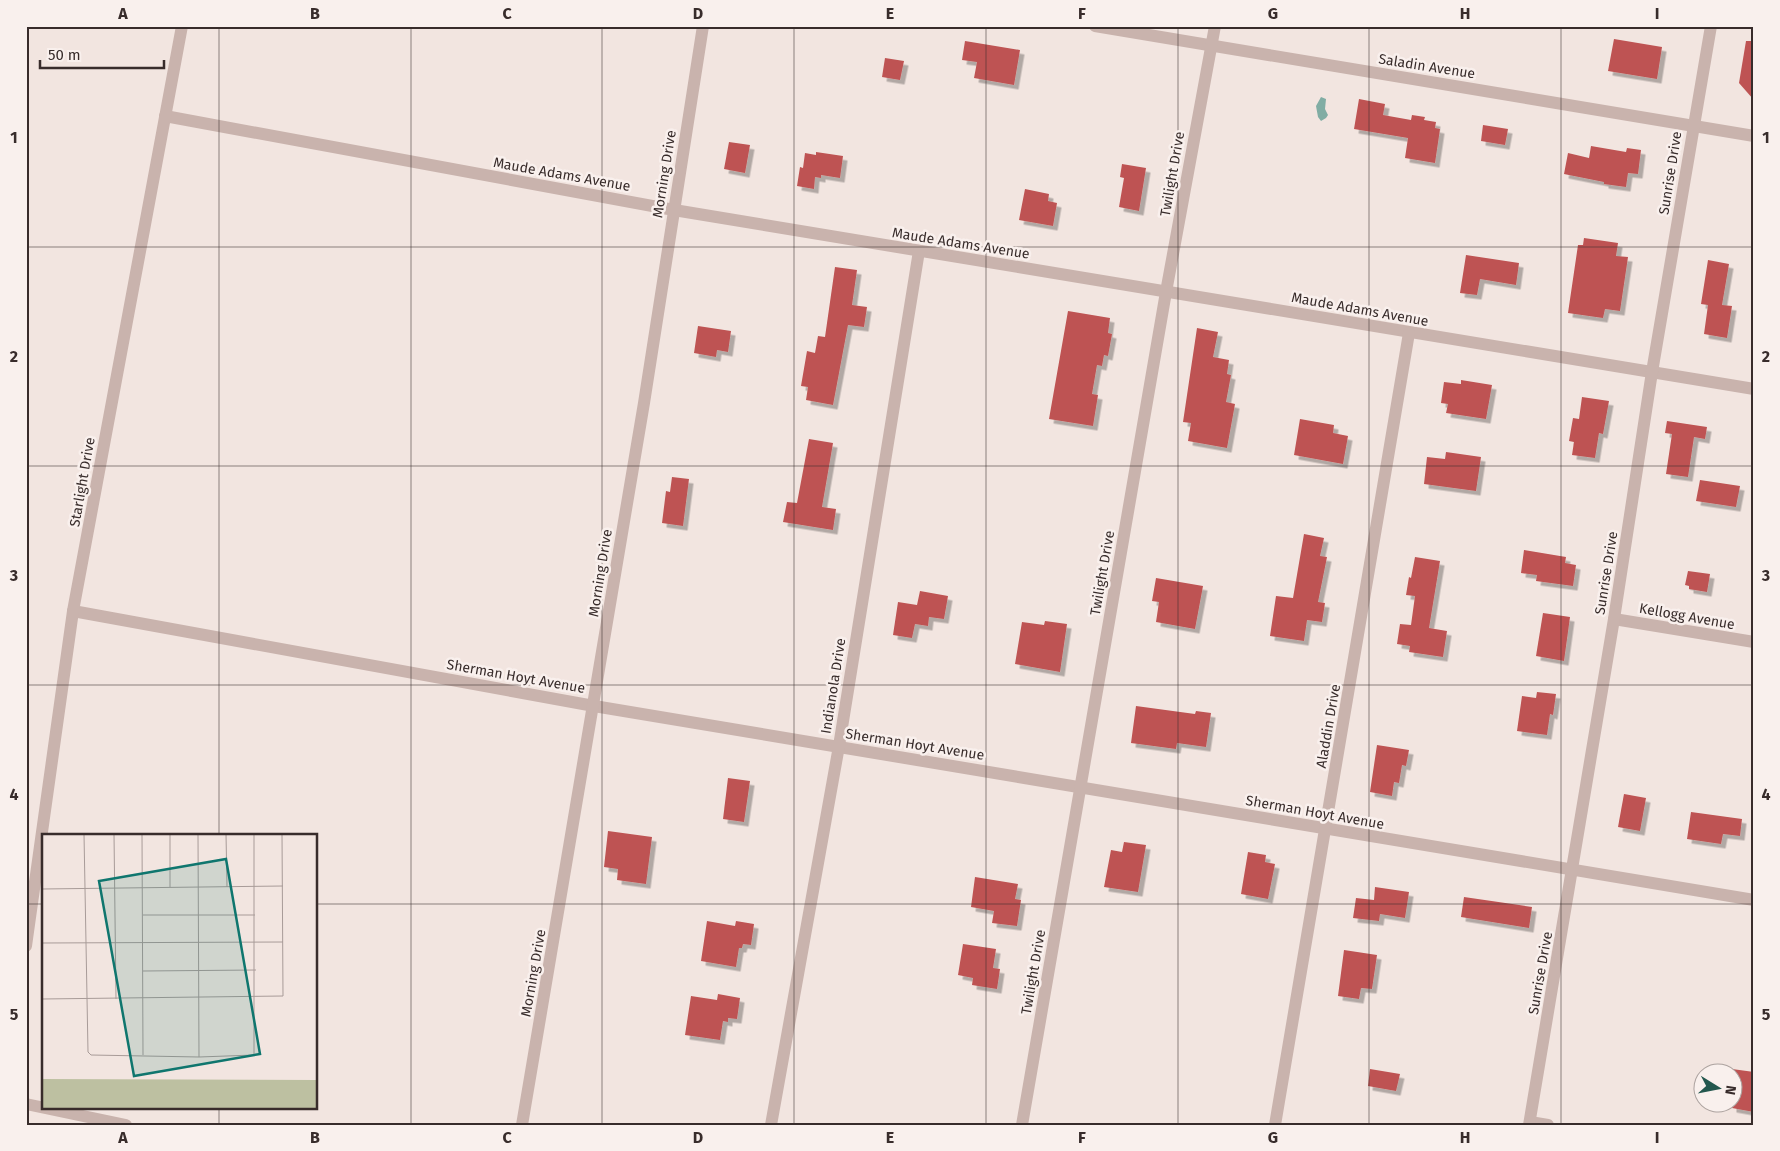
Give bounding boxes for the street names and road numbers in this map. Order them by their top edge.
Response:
street label: Saladin Avenue [1377,50,1476,83]
street label: Morning Drive [649,129,680,219]
street label: Twilight Drive [1157,130,1188,218]
street label: Sunrise Drive [1656,130,1685,216]
street label: Maude Adams Avenue [492,154,632,195]
street label: Maude Adams Avenue [891,224,1031,263]
street label: Maude Adams Avenue [1290,289,1430,330]
street label: Starlight Drive [66,436,99,528]
street label: Morning Drive [585,528,616,618]
street label: Twilight Drive [1087,529,1118,617]
street label: Sunrise Drive [1592,530,1621,616]
street label: Kellogg Avenue [1638,600,1736,633]
street label: Indianola Drive [818,637,849,735]
street label: Sherman Hoyt Avenue [445,656,586,697]
street label: Aladdin Drive [1313,683,1344,769]
street label: Sherman Hoyt Avenue [844,725,985,764]
street label: Sherman Hoyt Avenue [1244,792,1385,833]
street label: Morning Drive [517,928,550,1018]
street label: Twilight Drive [1018,928,1049,1016]
street label: Sunrise Drive [1525,930,1556,1016]

